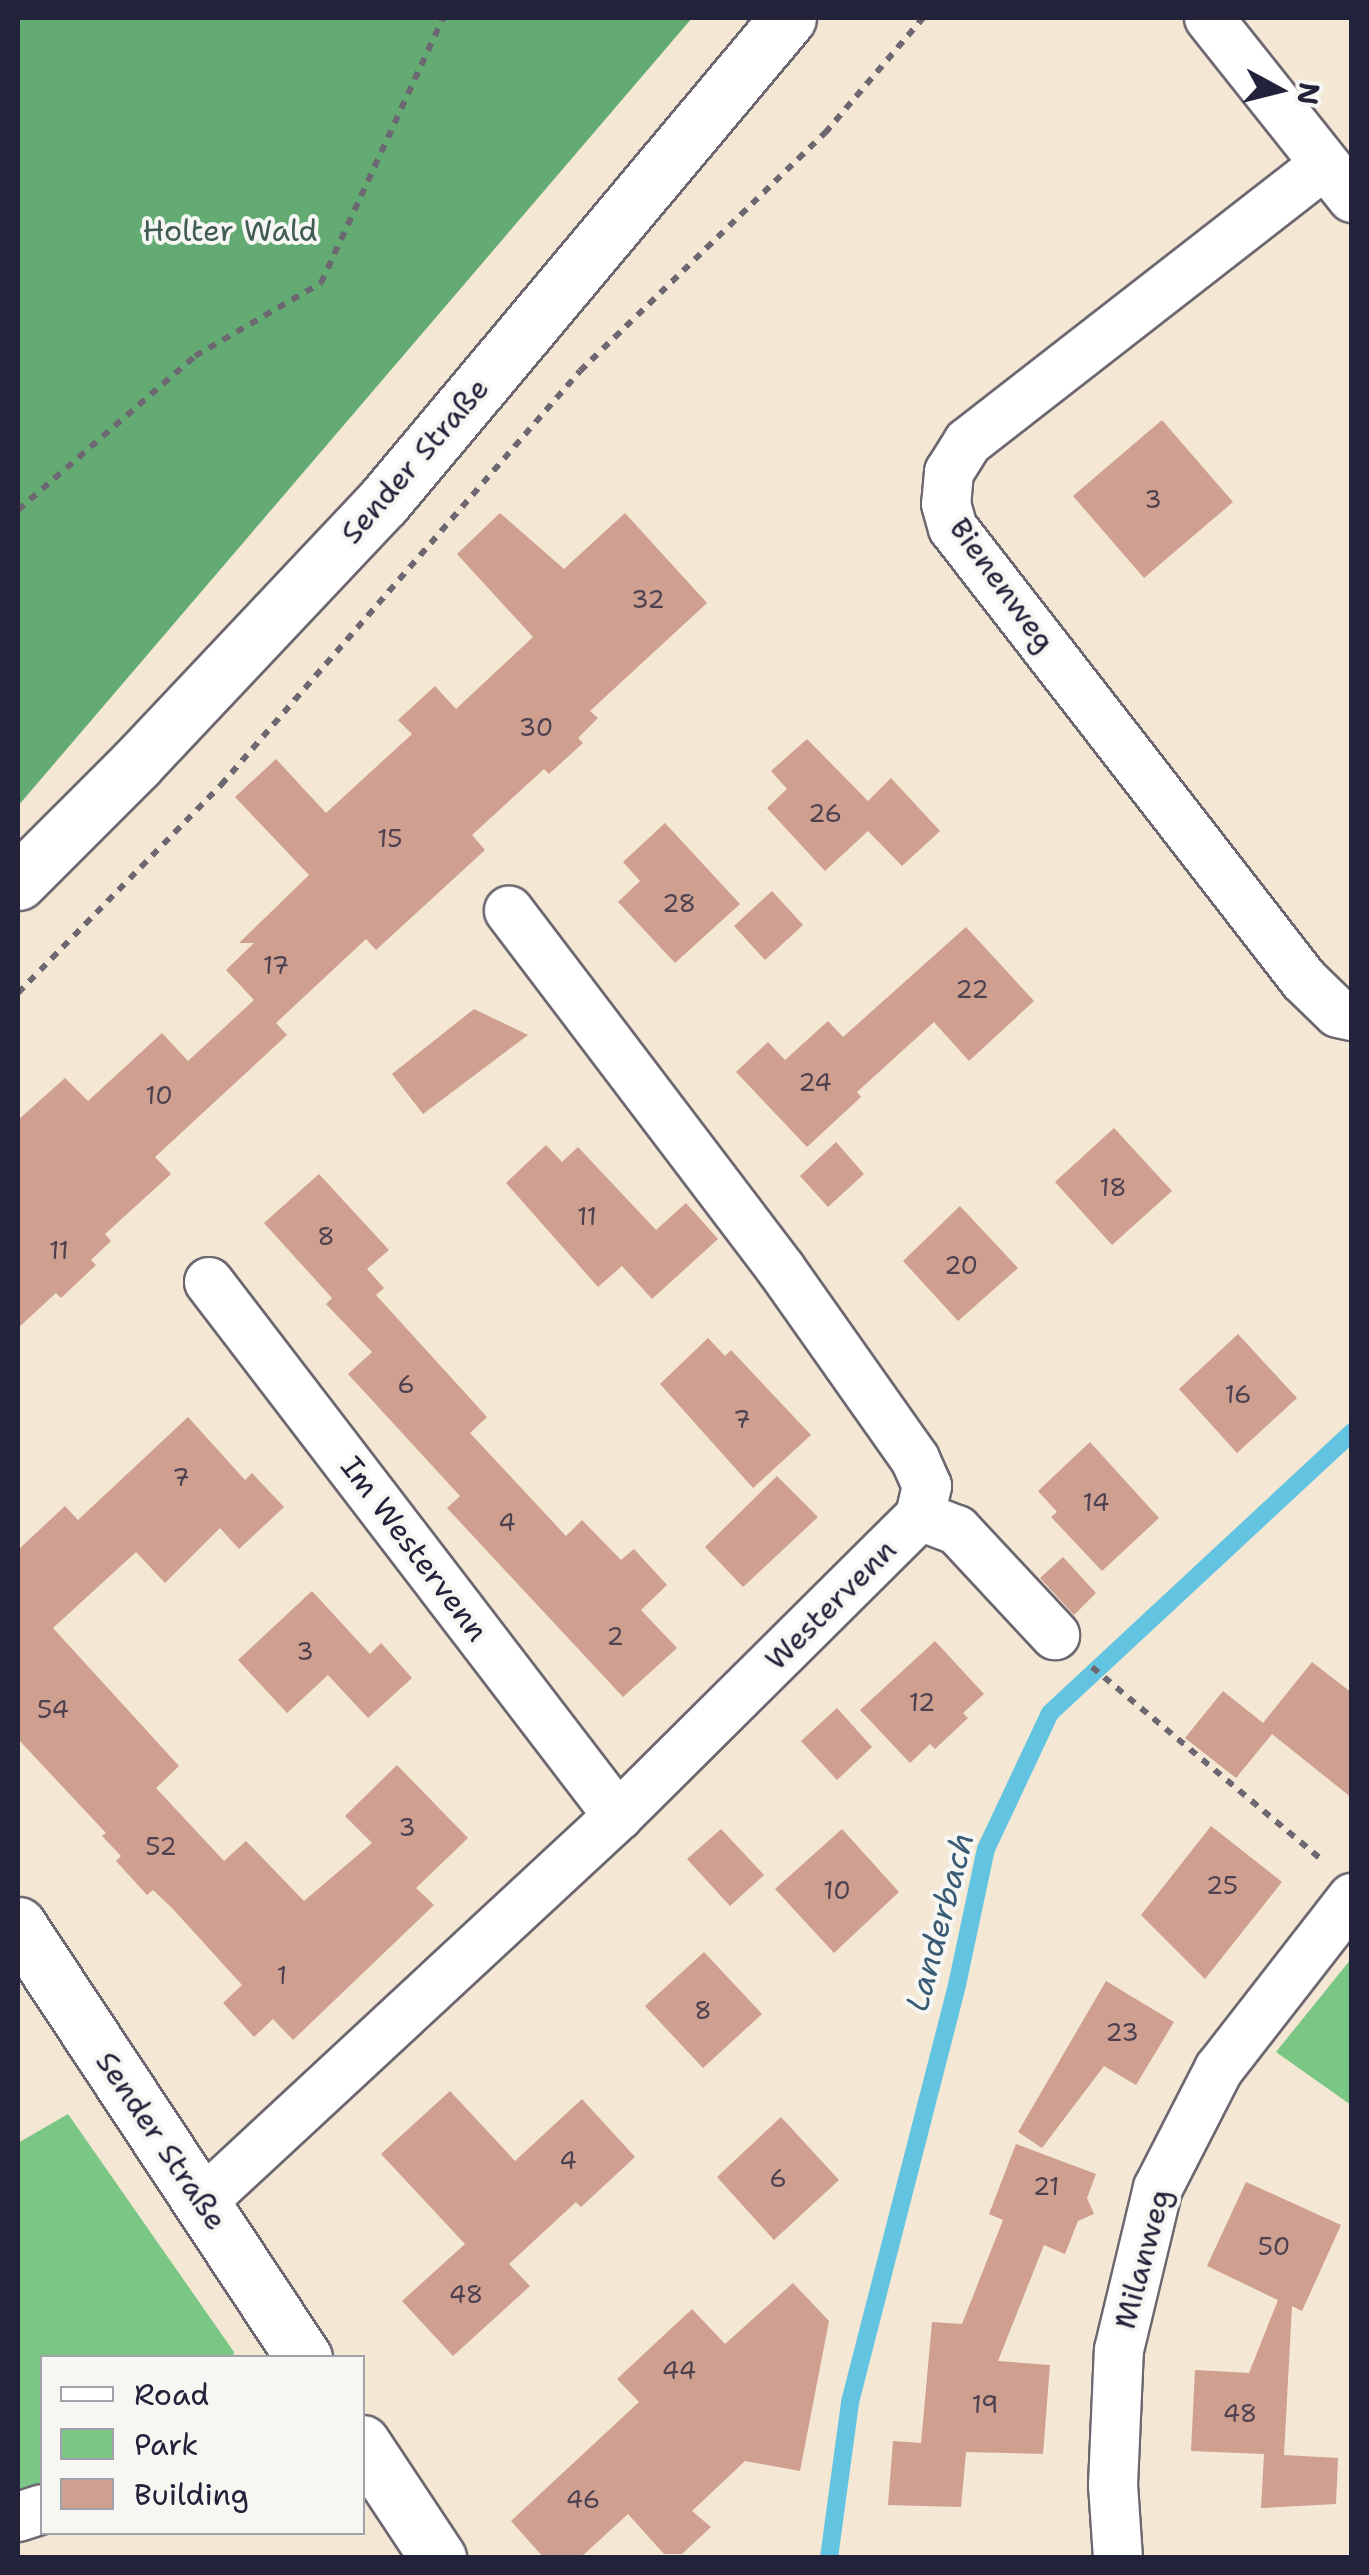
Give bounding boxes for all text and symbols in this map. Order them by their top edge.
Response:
north arrow [1229,40,1329,140]
text: N [1289,80,1329,107]
park label: Holter Wald [142,213,318,249]
street label: Sender Straße [333,371,497,551]
house number: 3 [1144,484,1162,514]
street label: Bienenweg [942,511,1062,659]
house number: 32 [631,584,665,614]
house number: 30 [519,712,553,742]
house number: 26 [808,798,842,828]
house number: 15 [377,823,403,853]
house number: 28 [662,888,696,918]
house number: 17 [263,950,289,980]
house number: 22 [955,974,989,1004]
house number: 24 [798,1067,832,1097]
house number: 10 [145,1080,173,1110]
house number: 18 [1099,1172,1127,1202]
house number: 11 [577,1201,597,1231]
house number: 8 [317,1221,335,1251]
house number: 11 [49,1235,69,1265]
house number: 20 [944,1250,978,1280]
house number: 6 [397,1369,415,1399]
house number: 16 [1224,1379,1252,1409]
house number: 7 [733,1404,751,1434]
street label: Im Westervenn [333,1450,495,1648]
house number: 7 [172,1462,190,1492]
house number: 14 [1083,1487,1109,1517]
house number: 4 [498,1507,516,1537]
street label: Westervenn [758,1532,904,1678]
house number: 2 [606,1621,624,1651]
house number: 3 [296,1636,314,1666]
house number: 12 [909,1687,935,1717]
house number: 54 [37,1694,69,1724]
house number: 3 [398,1812,416,1842]
water label: Landerbach [898,1828,982,2016]
house number: 52 [145,1831,177,1861]
house number: 25 [1206,1870,1238,1900]
house number: 10 [823,1875,851,1905]
house number: 1 [277,1960,287,1990]
house number: 8 [694,1995,712,2025]
house number: 23 [1105,2017,1139,2047]
street label: Sender Straße [88,2045,234,2237]
house number: 4 [559,2145,577,2175]
house number: 6 [769,2163,787,2193]
house number: 21 [1033,2171,1059,2201]
street label: Milanweg [1107,2185,1179,2333]
house number: 50 [1258,2231,1290,2261]
house number: 48 [449,2279,483,2309]
legend [40,2355,365,2535]
house number: 44 [662,2355,696,2385]
text: Road [134,2374,209,2415]
house number: 19 [972,2389,998,2419]
house number: 48 [1223,2398,1257,2428]
text: Park [134,2424,198,2465]
text: Building [134,2474,249,2515]
house number: 46 [566,2484,600,2514]

